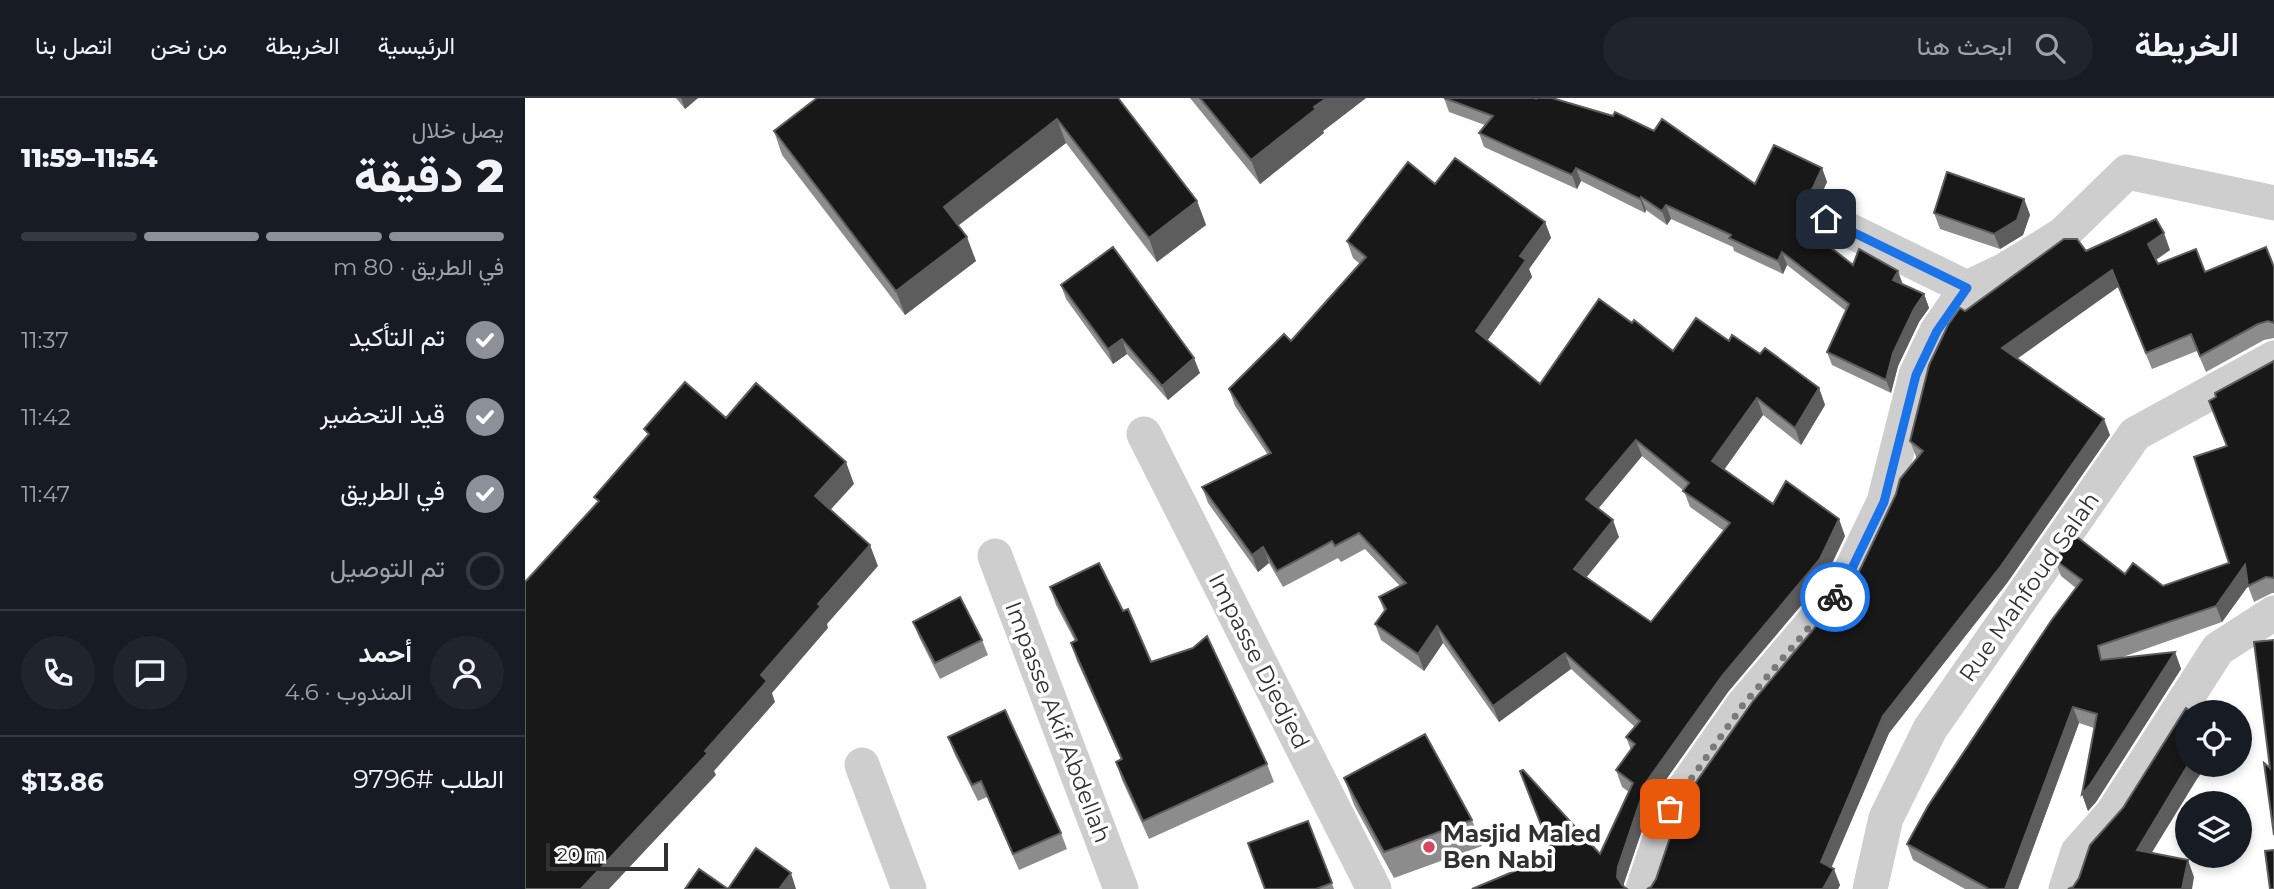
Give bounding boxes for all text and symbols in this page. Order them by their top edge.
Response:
search box [1603,17,2093,80]
text: الخريطة [2135,24,2239,64]
icon: search [2031,29,2069,67]
text: ابحث هنا [1916,30,2013,62]
text: اتصل بنا [35,31,112,60]
text: من نحن [150,31,227,60]
text: الخريطة [265,31,340,60]
text: الرئيسية [378,31,455,60]
text: يصل خلال [412,116,504,144]
text: 11:54–11:59 [21,142,158,174]
text: 2 دقيقة [354,147,504,204]
pin [1796,189,1856,249]
icon: home [1807,200,1845,238]
text: في الطريق · 80 m [333,253,504,281]
text: تم التأكيد [349,321,445,353]
icon: check [466,321,504,359]
text: 11:37 [21,326,69,354]
text: قيد التحضير [320,398,445,430]
icon: check [466,398,504,436]
text: 11:42 [21,403,71,431]
text: في الطريق [340,475,445,507]
icon: check [466,475,504,513]
text: 11:47 [21,480,70,508]
street label: Rue Mahfoud Salah [1953,487,2105,687]
text: تم التوصيل [330,552,445,584]
courier [1800,562,1870,632]
street label: Impasse Djedjed [1203,568,1315,754]
icon: bike [1816,578,1854,616]
street label: Impasse Akif Abdellah [999,597,1117,847]
button: phone [21,636,95,710]
button: chat [113,636,187,710]
button: person [430,636,504,710]
text: أحمد [359,637,412,669]
text: المندوب · 4.6 [284,678,412,706]
map controls [2175,700,2252,868]
button: locate [2175,700,2252,777]
text: الطلب #9796 [353,763,504,795]
text: $13.86 [21,766,104,798]
pin [1640,779,1700,839]
icon: bag [1651,790,1689,828]
button: layers [2175,791,2252,868]
place label: Masjid Maled Ben Nabi [1443,820,1601,874]
marker: Masjid Maled Ben Nabi [1421,839,1437,855]
scale bar [546,840,669,872]
text: 20 m [557,843,605,866]

